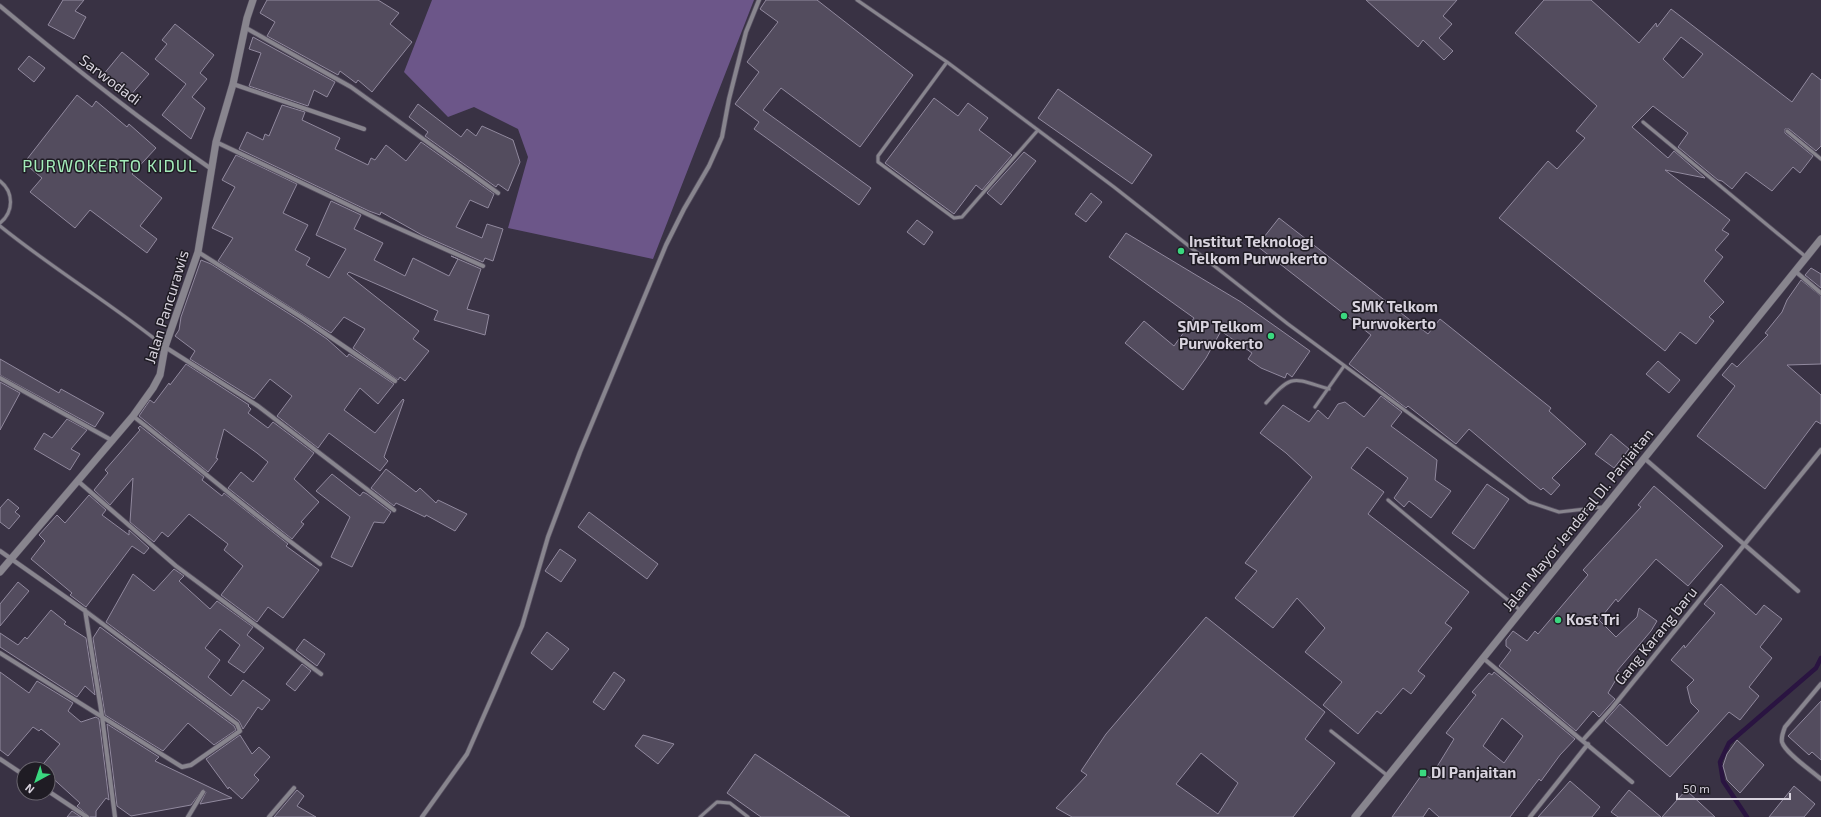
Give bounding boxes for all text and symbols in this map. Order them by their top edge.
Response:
street label: Sarwodadi [76,50,145,108]
district label: PURWOKERTO KIDUL [22,155,198,175]
place label: Institut Teknologi Telkom Purwokerto [1189,232,1328,267]
marker: Institut Teknologi Telkom Purwokerto [1176,246,1186,256]
street label: Jalan Pancurawis [140,248,192,366]
place label: SMK Telkom Purwokerto [1352,297,1438,332]
marker: SMK Telkom Purwokerto [1339,311,1349,321]
place label: SMP Telkom Purwokerto [1177,317,1263,352]
marker: SMP Telkom Purwokerto [1266,331,1276,341]
street label: Jalan Mayor Jenderal DI. Panjaitan [1498,425,1657,615]
street label: Gang Karang baru [1610,583,1700,688]
place label: Kost Tri [1566,610,1620,628]
marker: Kost Tri [1553,615,1563,625]
north arrow [16,761,56,801]
place label: DI Panjaitan [1431,763,1516,781]
marker: DI Panjaitan [1418,768,1428,778]
scale bar [1677,775,1790,801]
text: N [22,781,36,797]
text: 50 m [1683,781,1710,795]

